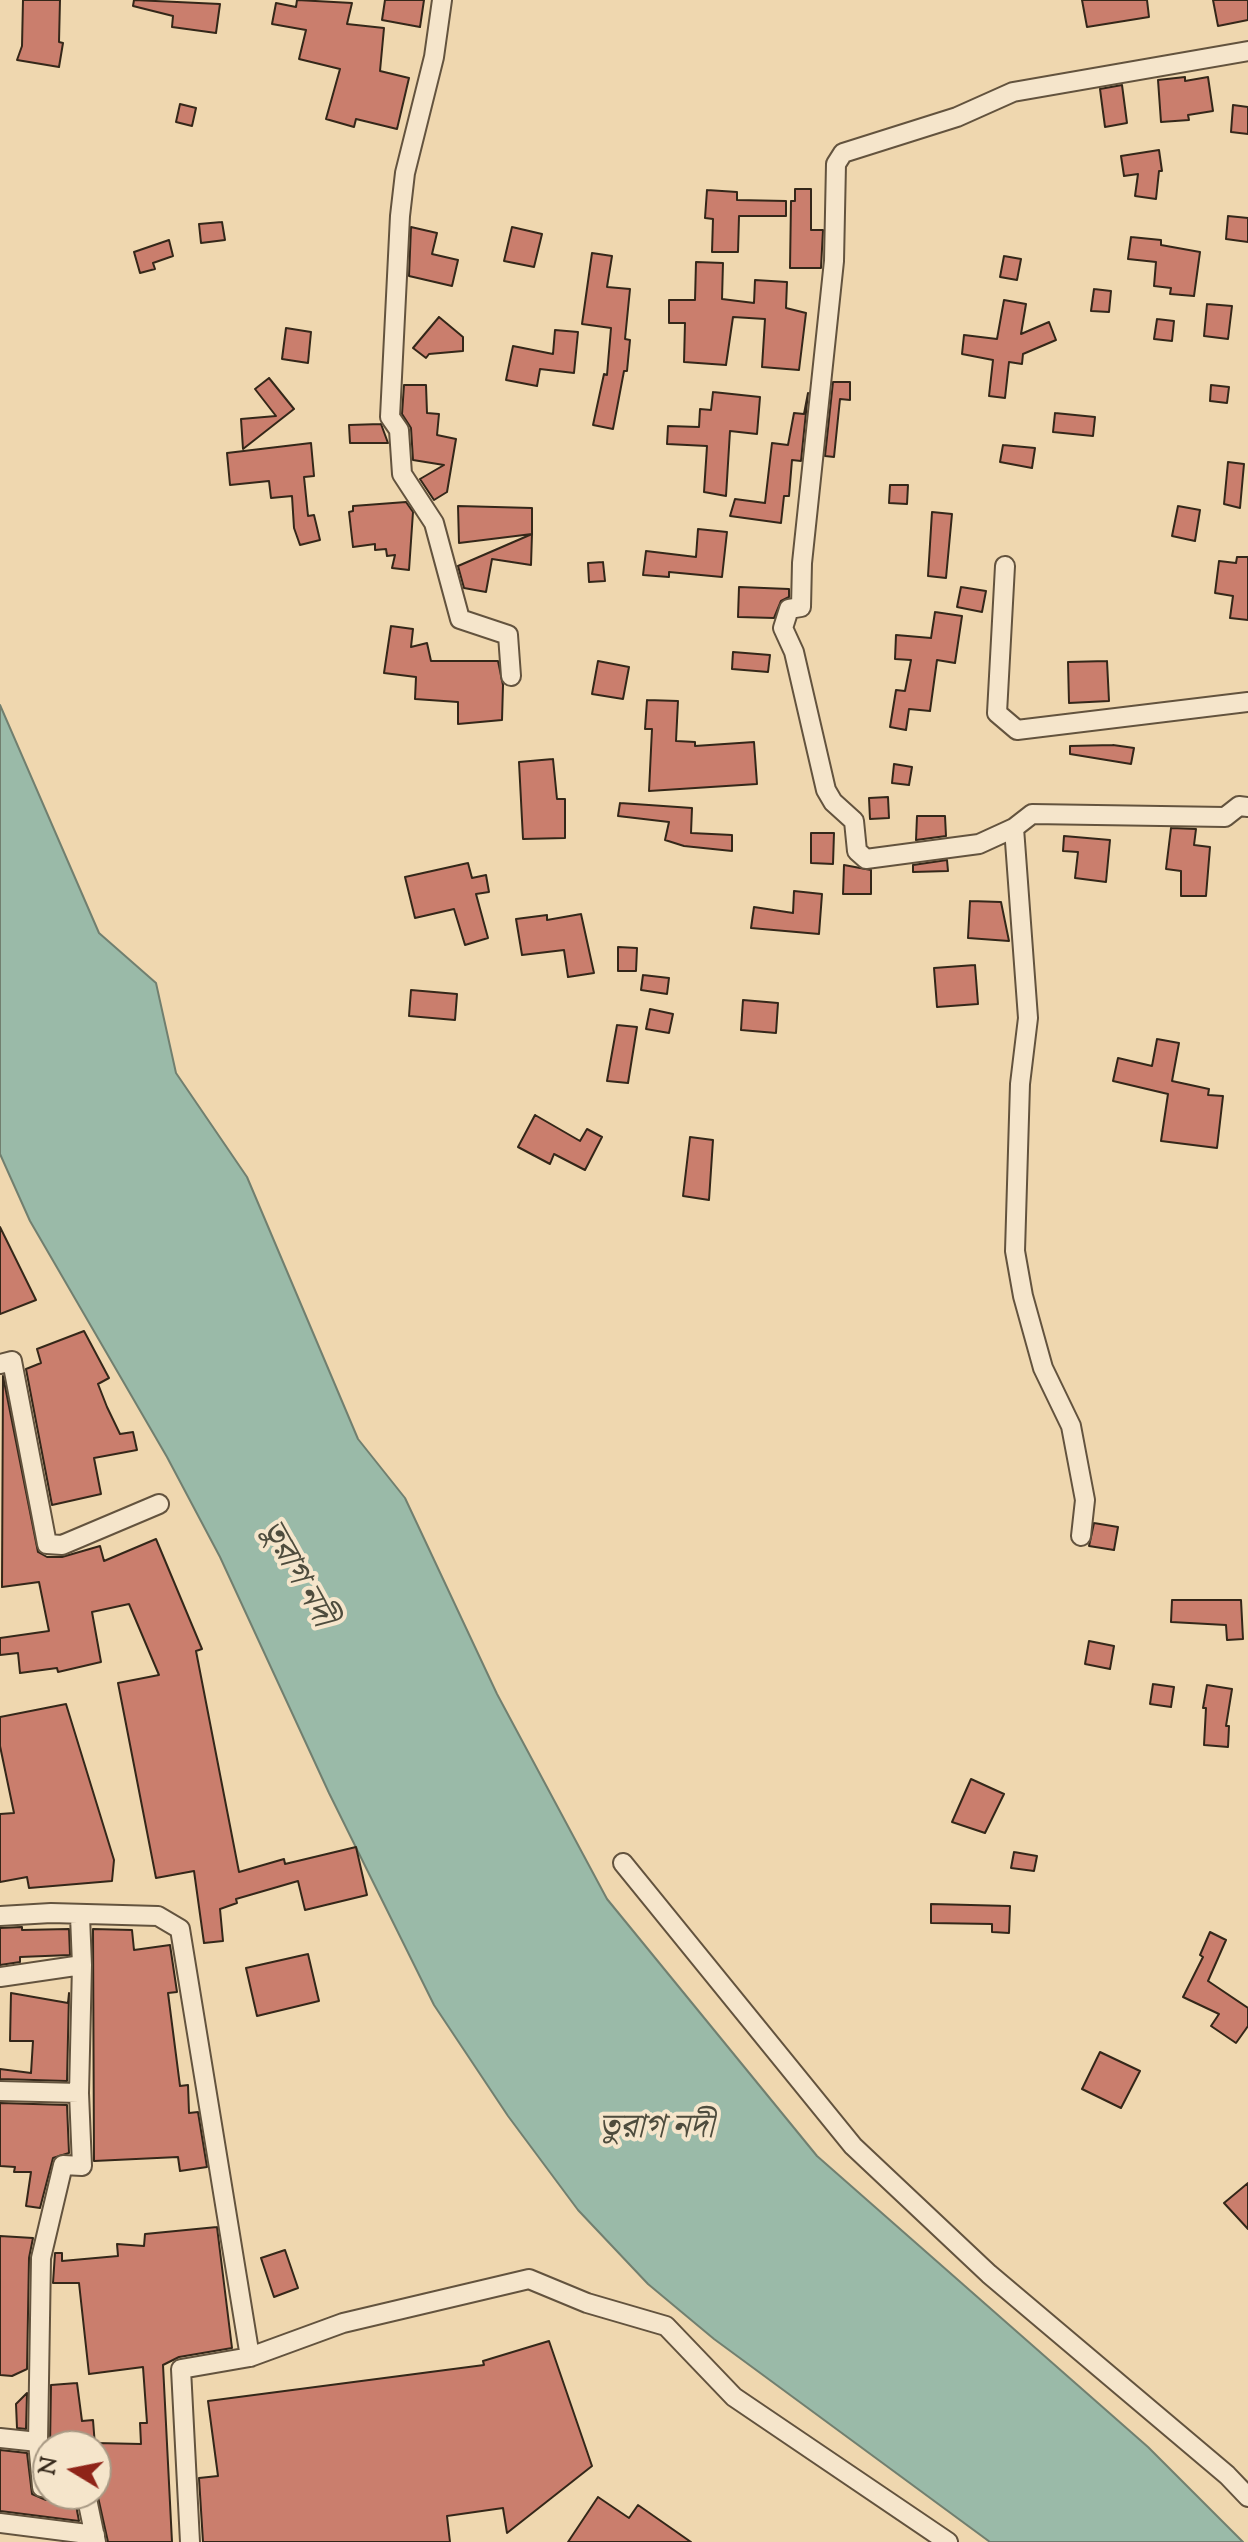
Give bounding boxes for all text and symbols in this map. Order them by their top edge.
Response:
water label: তুরাগ নদী [248,1515,340,1635]
water label: তুরাগ নদী [598,2111,714,2151]
north arrow [32,2430,112,2510]
text: N [33,2455,68,2478]

